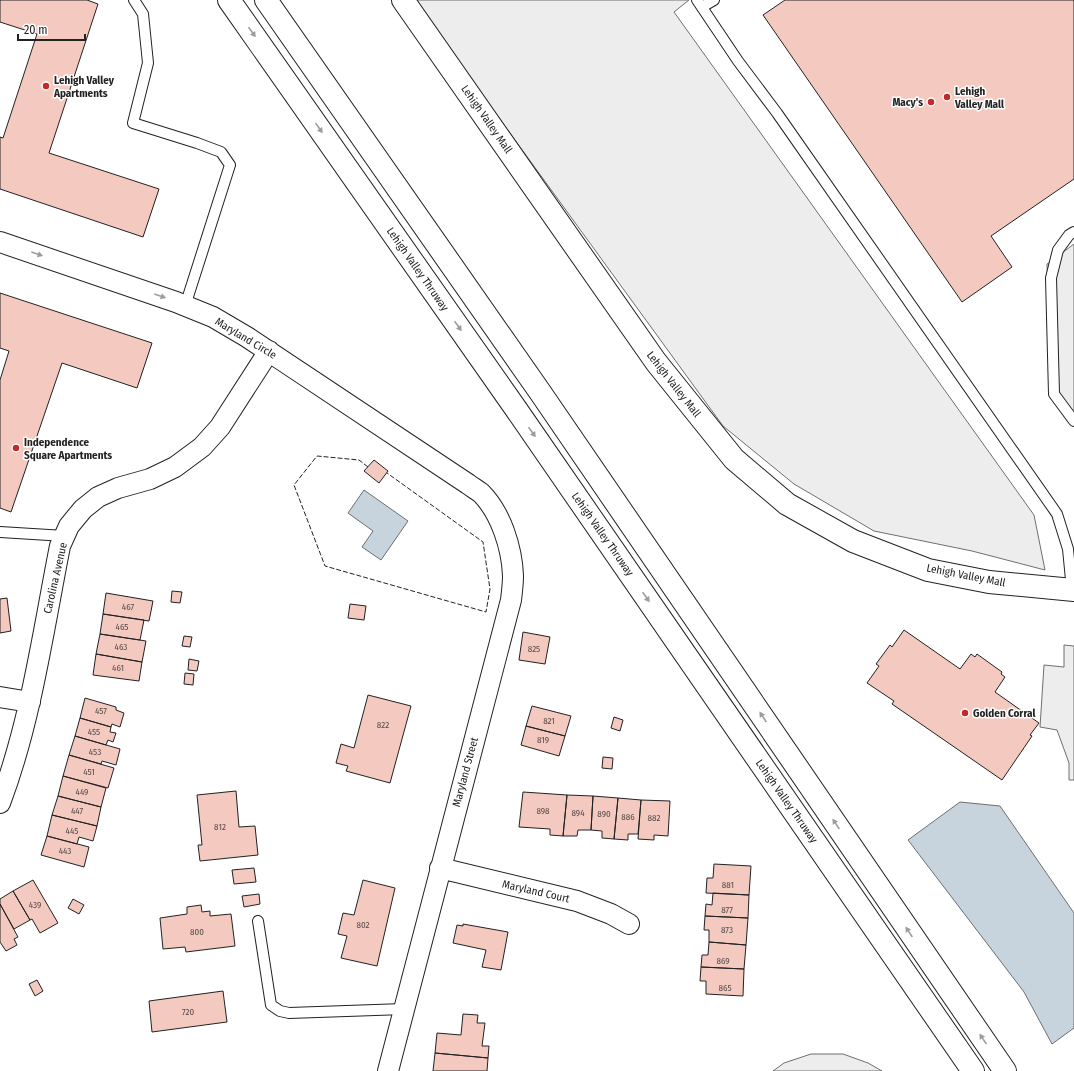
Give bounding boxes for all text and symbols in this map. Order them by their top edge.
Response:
scale bar [18,16,85,42]
text: 20 m [24,23,48,37]
one-way arrow [248,27,256,37]
place label: Lehigh Valley Apartments [53,74,115,100]
marker: Lehigh Valley Apartments [41,81,51,91]
street label: Lehigh Valley Mall [458,83,515,156]
place label: Lehigh Valley Mall [954,85,1005,111]
marker: Lehigh Valley Mall [942,92,952,102]
place label: Macy's [892,96,923,109]
marker: Macy's [926,97,936,107]
one-way arrow [315,122,323,133]
street label: Lehigh Valley Thruway [384,225,451,314]
one-way arrow [31,252,43,258]
one-way arrow [154,294,166,300]
street label: Maryland Circle [213,315,279,362]
one-way arrow [454,320,462,331]
street label: Lehigh Valley Mall [644,349,703,420]
one-way arrow [528,427,536,438]
place label: Independence Square Apartments [24,436,112,462]
marker: Independence Square Apartments [11,443,21,453]
street label: Lehigh Valley Thruway [569,490,636,579]
street label: Carolina Avenue [41,541,70,615]
street label: Lehigh Valley Mall [925,561,1007,590]
one-way arrow [642,592,650,602]
house number: 467 [122,602,134,612]
house number: 465 [116,622,128,632]
house number: 463 [115,642,127,652]
house number: 825 [528,644,540,654]
house number: 461 [112,663,124,673]
house number: 457 [95,706,107,716]
place label: Golden Corral [973,707,1036,720]
marker: Golden Corral [960,708,970,718]
one-way arrow [759,712,767,722]
house number: 821 [543,716,555,726]
house number: 822 [377,720,389,730]
house number: 455 [88,727,100,737]
house number: 819 [537,735,549,745]
street label: Maryland Street [450,736,481,808]
house number: 453 [89,747,101,757]
street label: Lehigh Valley Thruway [753,757,820,846]
house number: 451 [83,767,95,777]
house number: 449 [76,787,88,797]
house number: 447 [71,806,83,816]
house number: 898 [536,806,550,816]
house number: 894 [571,808,585,818]
house number: 890 [597,809,611,819]
house number: 886 [621,812,635,822]
house number: 882 [648,813,660,823]
one-way arrow [832,819,840,829]
house number: 812 [214,822,226,832]
house number: 445 [66,826,78,836]
house number: 443 [59,846,71,856]
street label: Maryland Court [501,877,571,906]
house number: 881 [722,880,734,890]
house number: 439 [29,900,41,910]
house number: 877 [721,905,733,915]
house number: 802 [356,920,370,930]
house number: 873 [721,925,733,935]
one-way arrow [905,926,913,937]
house number: 800 [190,927,204,937]
house number: 869 [716,956,730,966]
house number: 865 [718,983,732,993]
house number: 720 [182,1007,194,1017]
one-way arrow [979,1034,987,1044]

